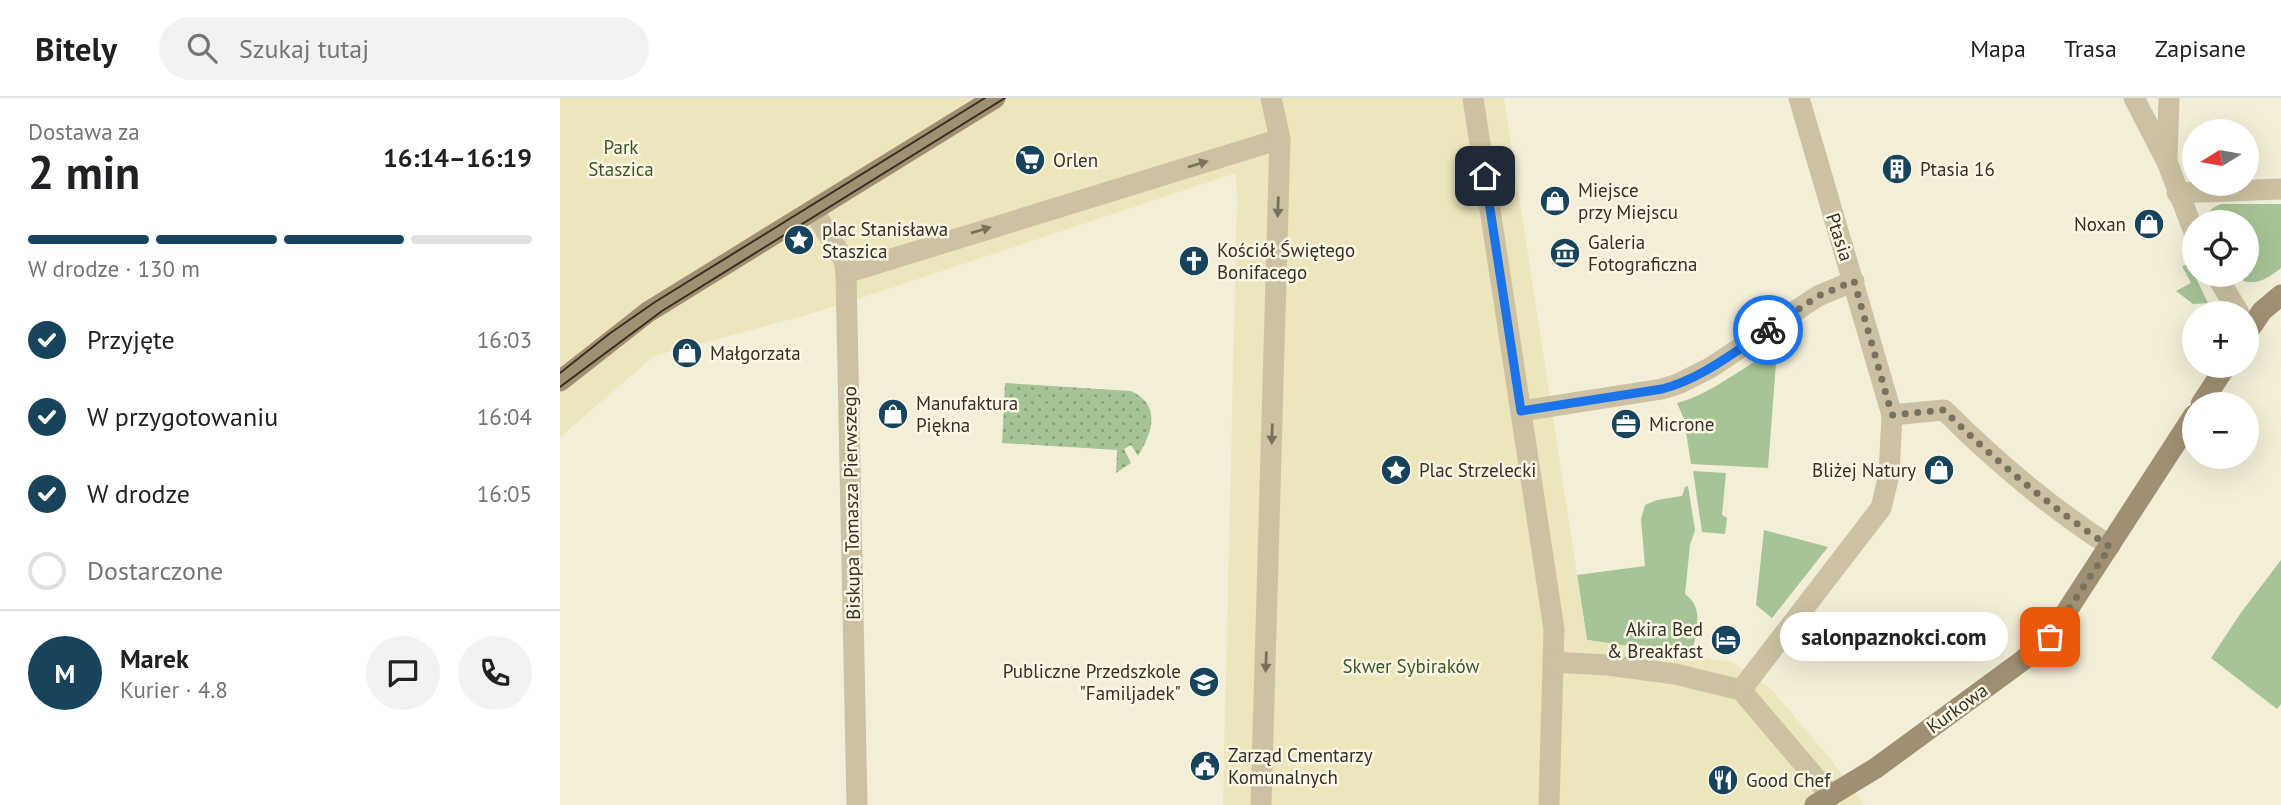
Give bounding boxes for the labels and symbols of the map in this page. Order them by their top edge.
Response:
north arrow [2182,119,2259,196]
park label: Park Staszica [588,135,654,181]
supermarket icon: Orlen [1013,143,1047,177]
pin [1455,146,1515,206]
place label: Orlen [1053,148,1098,172]
building icon: Ptasia 16 [1880,152,1914,186]
place label: Ptasia 16 [1920,157,1995,181]
one-way arrow [1188,158,1209,168]
place label: Miejsce przy Miejscu [1578,178,1678,224]
shop icon: Miejsce przy Miejscu [1538,184,1572,218]
one-way arrow [1272,196,1284,218]
shop icon: Noxan [2132,207,2166,241]
street label: Ptasia [1821,210,1859,264]
place label: Noxan [2074,212,2126,236]
place label: plac Stanisława Staszica [822,217,948,263]
place icon: plac Stanisława Staszica [782,223,816,257]
one-way arrow [971,225,992,235]
place label: Galeria Fotograficzna [1588,230,1697,276]
museum icon: Galeria Fotograficzna [1548,236,1582,270]
place label: Kościół Świętego Bonifacego [1217,238,1355,284]
church icon: Kościół Świętego Bonifacego [1177,244,1211,278]
courier [1733,295,1803,365]
shop icon: Małgorzata [670,336,704,370]
place label: Małgorzata [710,341,801,365]
street label: Biskupa Tomasza Pierwszego [837,386,865,620]
place label: Manufaktura Piękna [916,391,1018,437]
shop icon: Manufaktura Piękna [876,397,910,431]
office icon: Microne [1609,407,1643,441]
place label: Microne [1649,412,1714,436]
one-way arrow [1266,423,1278,445]
place icon: Plac Strzelecki [1379,453,1413,487]
shop icon: Bliżej Natury [1922,453,1956,487]
place label: Plac Strzelecki [1419,458,1536,482]
place label: Bliżej Natury [1812,458,1916,482]
pin [2020,607,2080,667]
callout: salonpaznokci.com [1780,612,2008,662]
place label: Akira Bed & Breakfast [1607,617,1704,663]
hotel icon: Akira Bed & Breakfast [1709,623,1743,657]
one-way arrow [1260,651,1271,673]
park label: Skwer Sybiraków [1342,654,1480,678]
place label: Publiczne Przedszkole "Familjadek" [1003,659,1181,705]
school or university icon: Publiczne Przedszkole "Familjadek" [1187,665,1221,699]
street label: Kurkowa [1922,678,1992,738]
place label: Zarząd Cmentarzy Komunalnych [1228,743,1373,789]
public building icon: Zarząd Cmentarzy Komunalnych [1188,749,1222,783]
restaurant icon: Good Chef [1706,763,1740,797]
place label: Good Chef [1746,768,1831,792]

